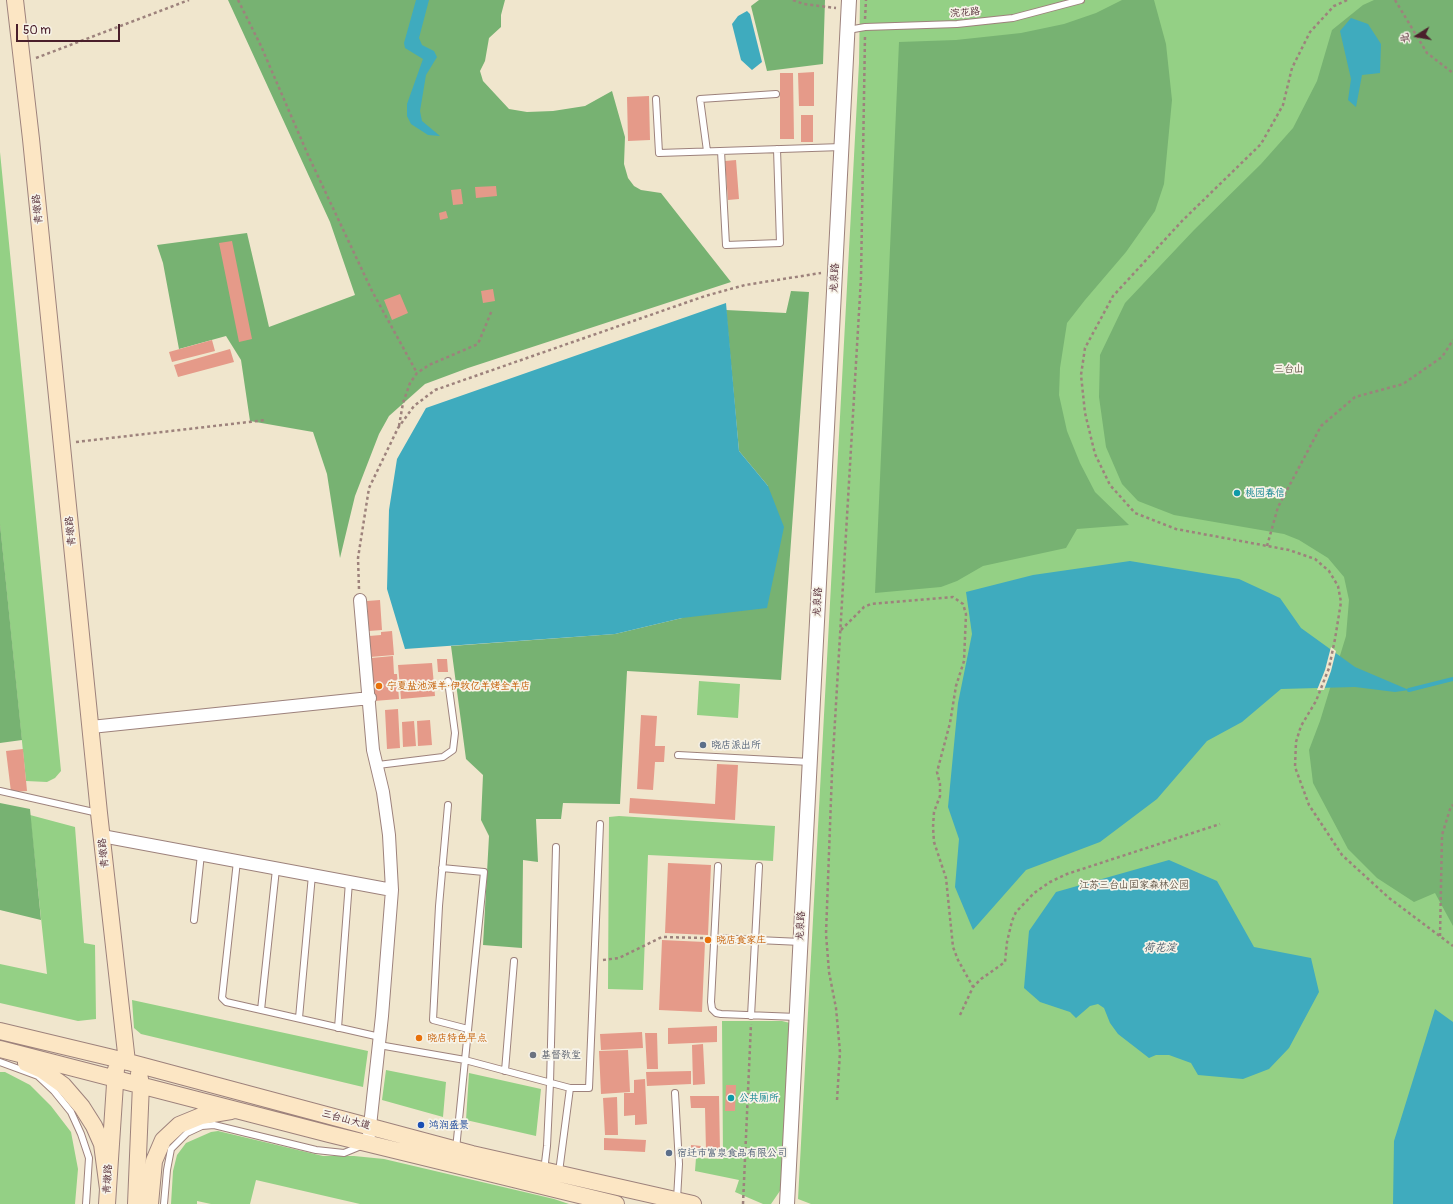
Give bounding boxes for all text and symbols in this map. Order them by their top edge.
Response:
street label: 浣花路 [950,6,980,20]
scale bar [18,16,122,42]
north arrow [1397,16,1437,56]
text: 50 m [23,23,51,38]
text: 北 [1397,32,1412,45]
street label: 青墩路 [30,193,46,225]
street label: 龙泉路 [828,263,842,293]
park label: 三台山 [1274,363,1304,375]
place label: 桃园春信 [1245,487,1285,499]
marker: 桃园春信 [1232,488,1242,498]
street label: 青墩路 [63,515,79,547]
street label: 龙泉路 [811,587,825,617]
place label: 宁夏盐池滩羊·伊牧亿羊烤全羊店 [387,680,530,692]
marker: 宁夏盐池滩羊·伊牧亿羊烤全羊店 [374,681,384,691]
place label: 晓店派出所 [711,739,761,751]
marker: 晓店派出所 [698,740,708,750]
street label: 青墩路 [96,837,112,869]
park label: 江苏三台山国家森林公园 [1079,879,1189,891]
street label: 龙泉路 [794,911,808,941]
place label: 晓店食家庄 [716,934,766,946]
marker: 晓店食家庄 [703,935,713,945]
water label: 荷花淀 [1144,941,1176,955]
place label: 晓店特色早点 [427,1032,487,1044]
marker: 晓店特色早点 [414,1033,424,1043]
place label: 基督教堂 [541,1049,581,1061]
marker: 基督教堂 [528,1050,538,1060]
place label: 公共厕所 [739,1092,779,1104]
marker: 公共厕所 [726,1093,736,1103]
street label: 三台山大道 [320,1108,372,1132]
place label: 鸿润盛景 [429,1119,469,1131]
marker: 鸿润盛景 [416,1120,426,1130]
place label: 宿迁市富泉食品有限公司 [677,1147,787,1159]
marker: 宿迁市富泉食品有限公司 [664,1148,674,1158]
street label: 青墩路 [101,1164,115,1194]

